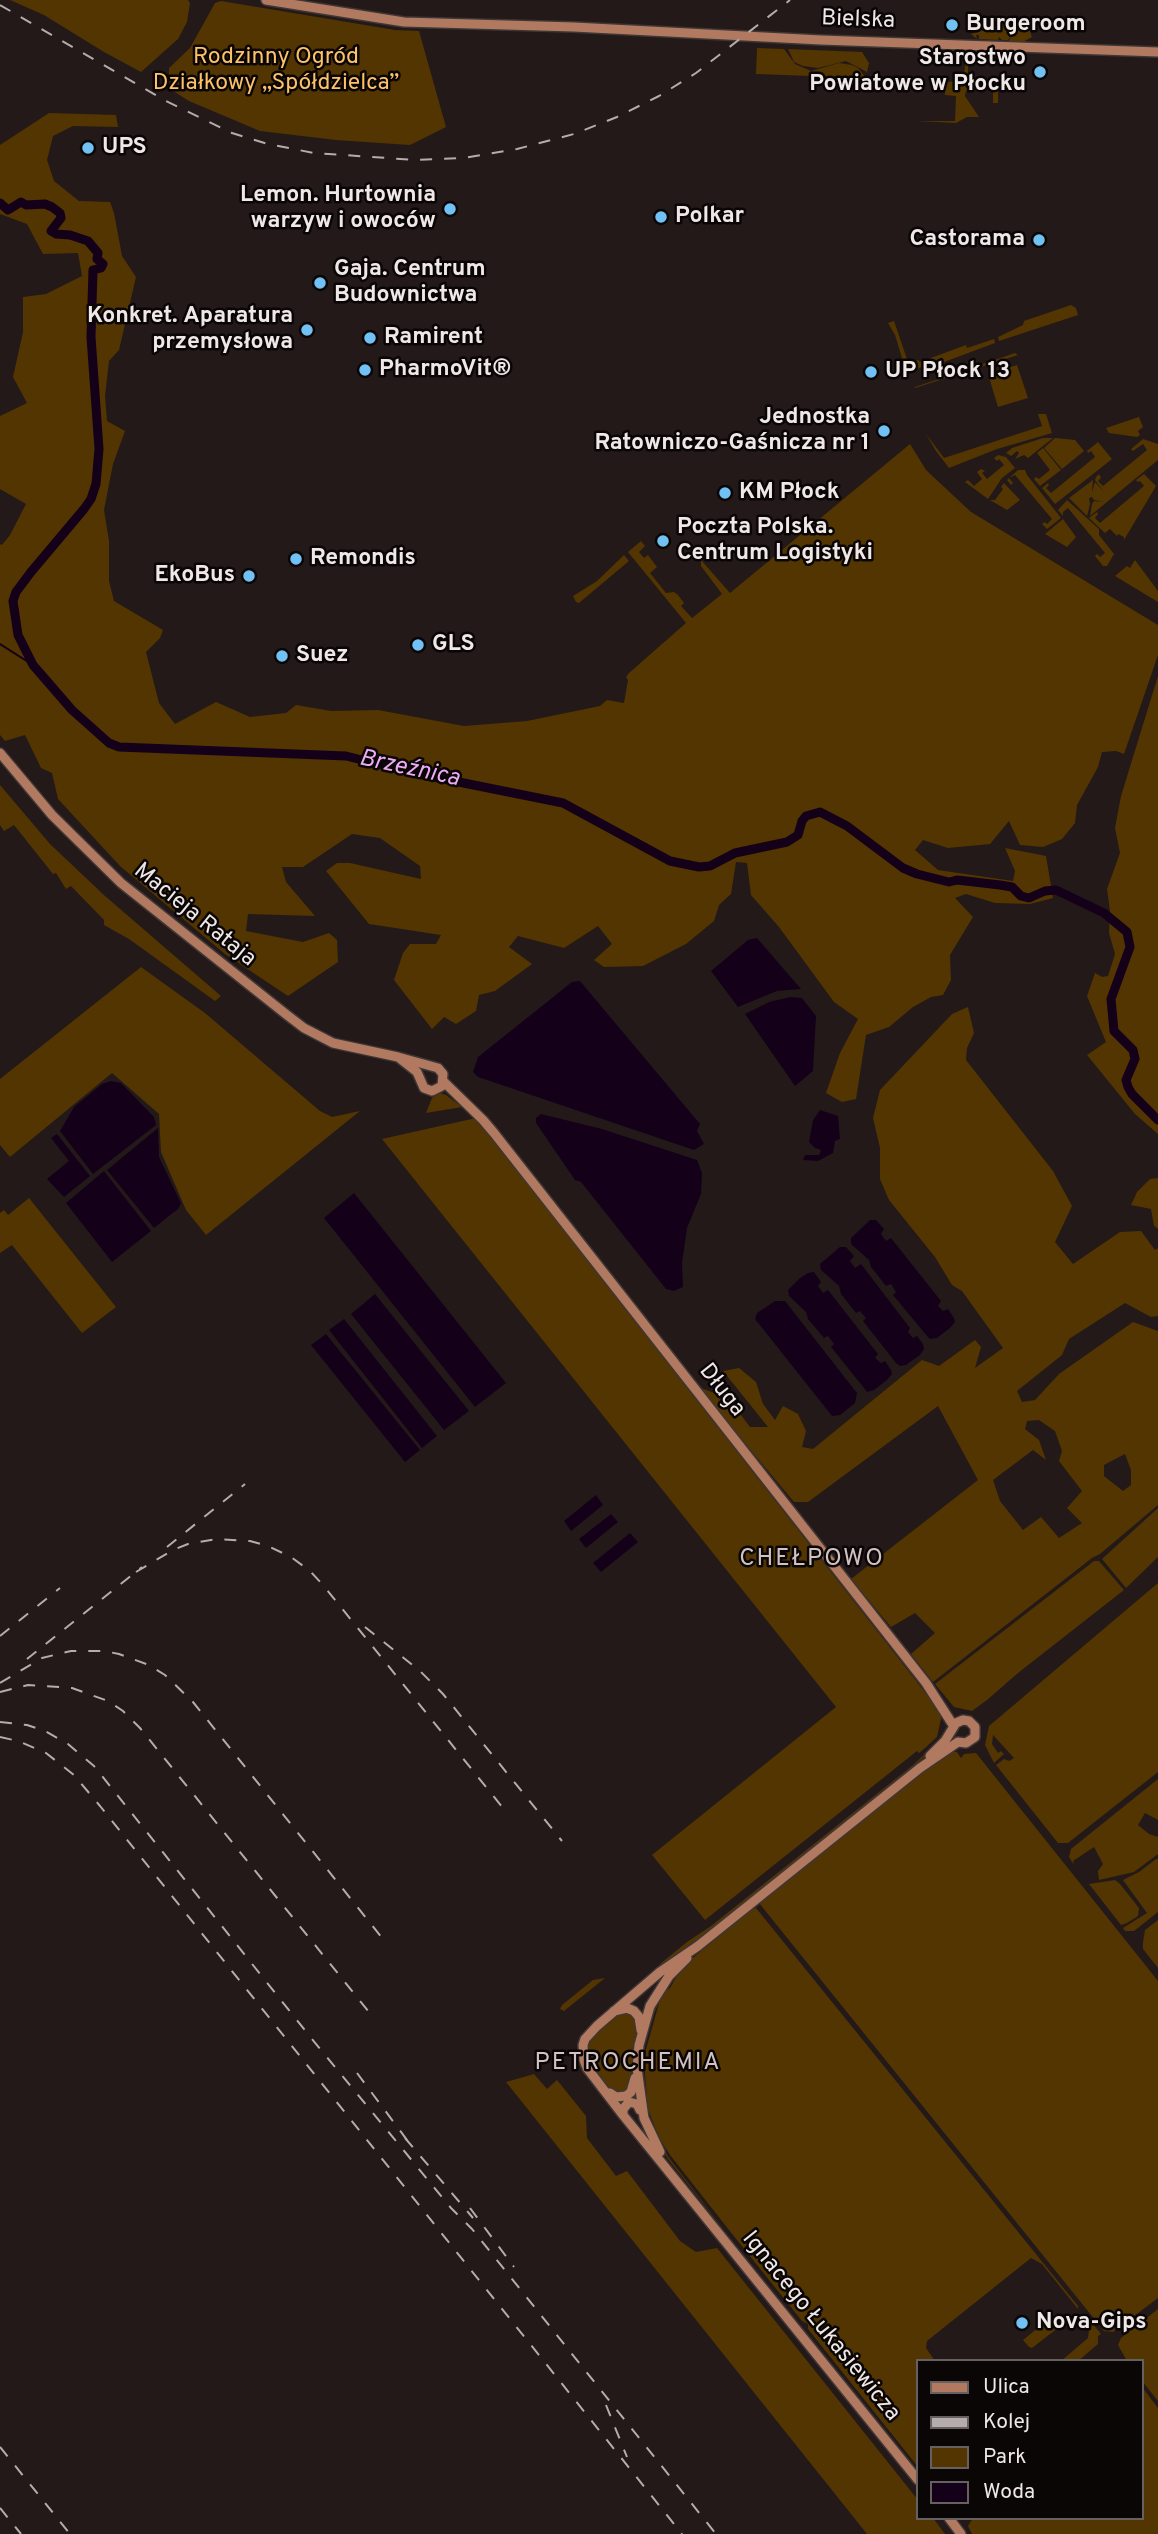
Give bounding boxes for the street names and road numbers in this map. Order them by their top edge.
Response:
street label: Bielska [821,6,895,36]
street label: Macieja Rataja [127,858,261,974]
street label: Długa [692,1359,750,1423]
street label: Ignacego Łukasiewicza [735,2226,905,2428]

